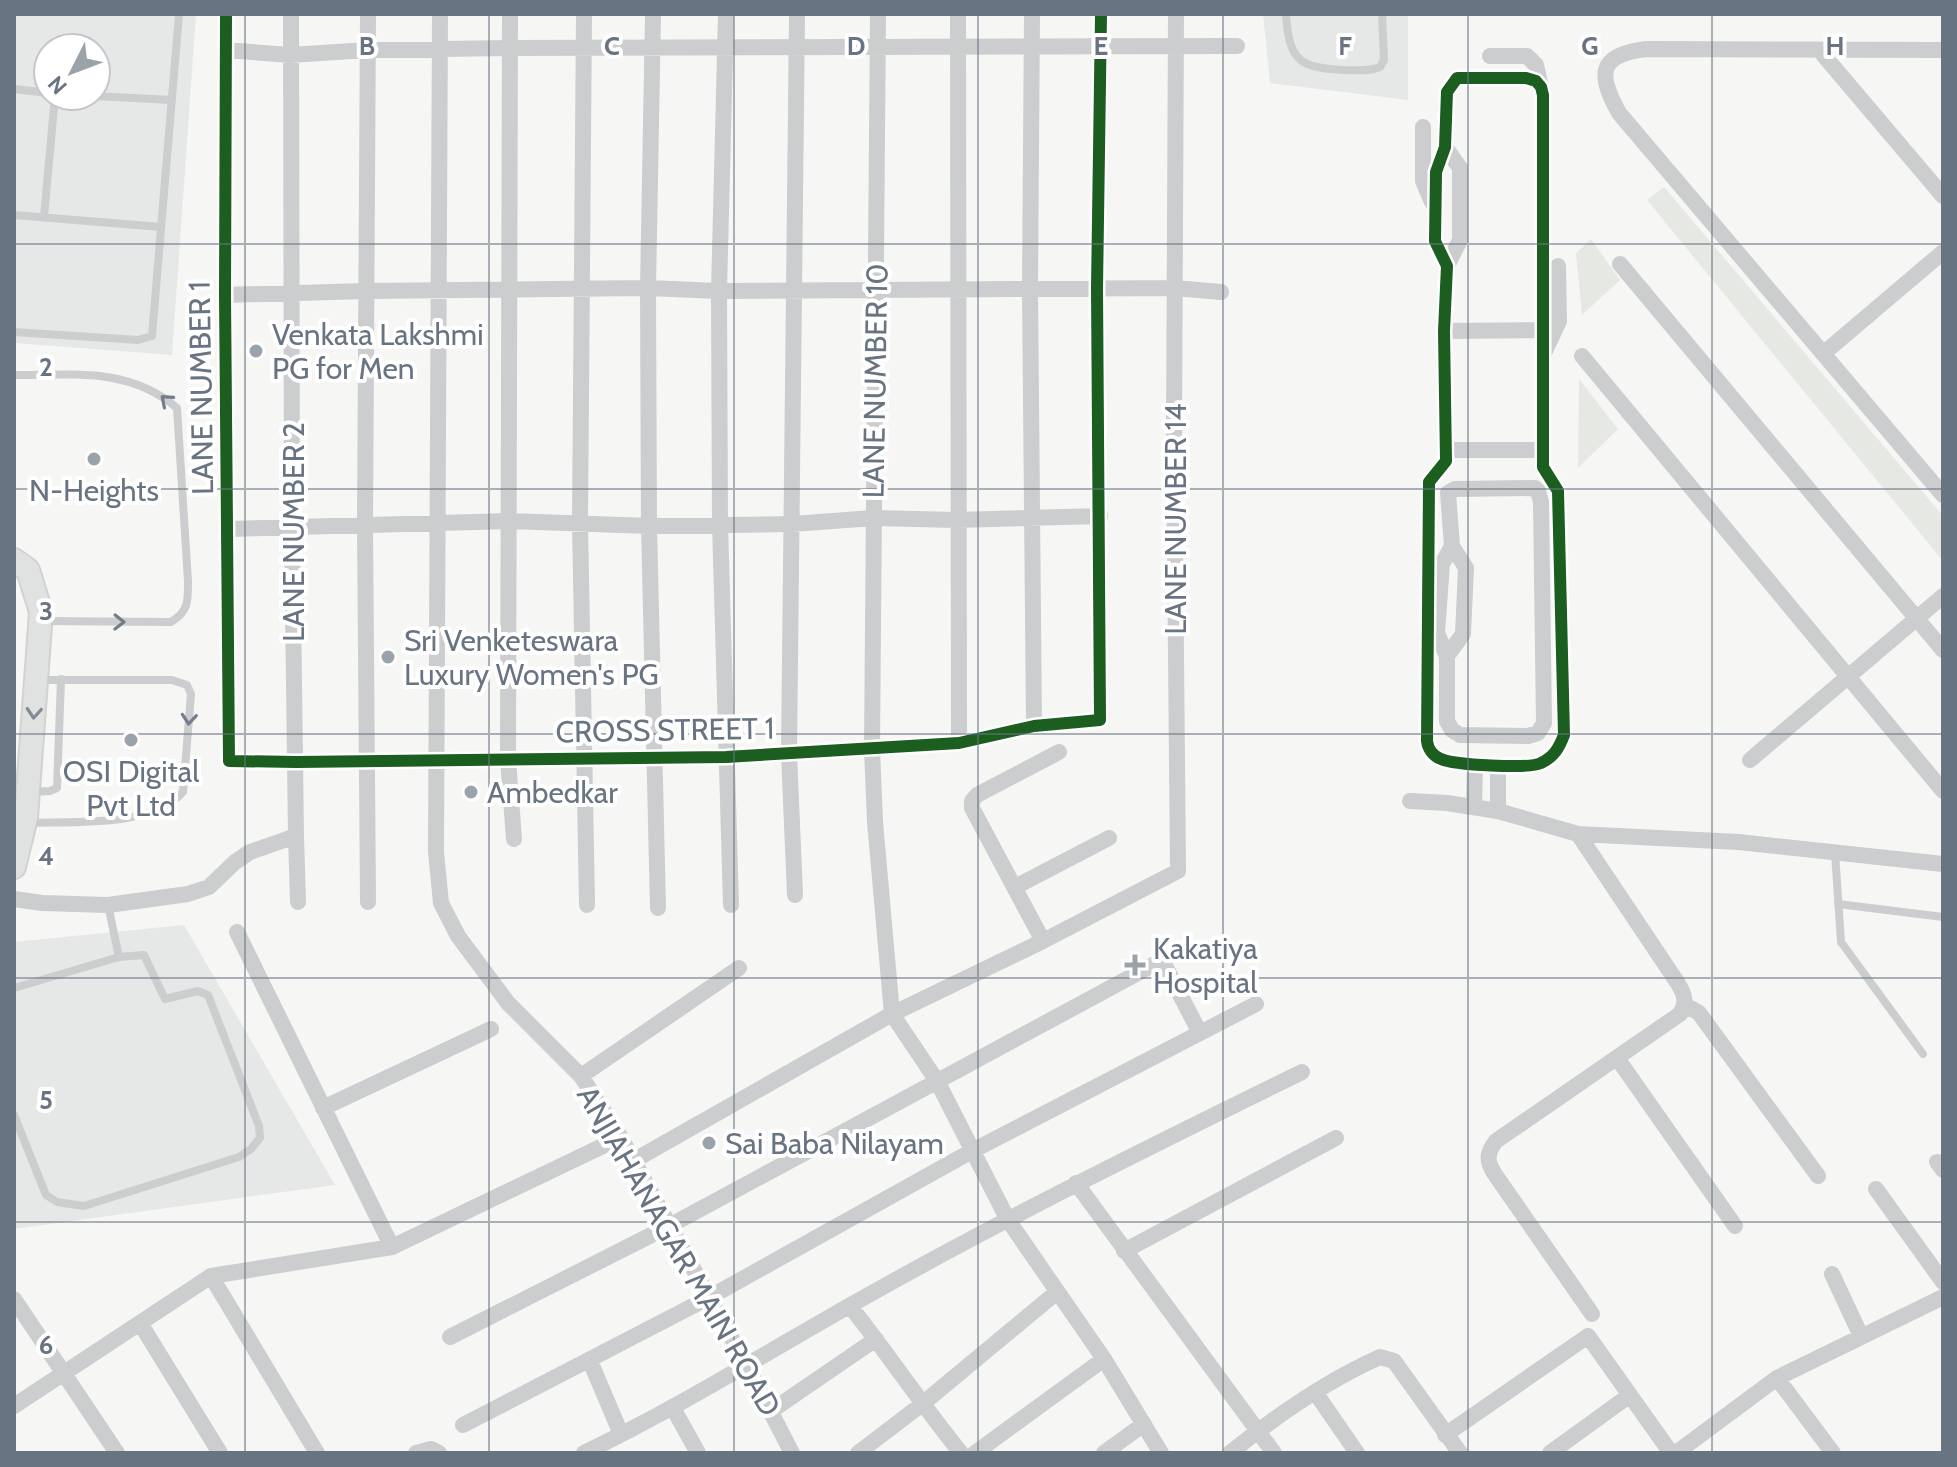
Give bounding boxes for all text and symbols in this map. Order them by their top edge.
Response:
text: B [359,30,375,62]
text: C [604,30,620,62]
text: D [847,30,865,62]
text: E [1094,30,1108,62]
text: F [1338,30,1352,62]
text: G [1581,30,1599,62]
text: H [1826,30,1844,62]
north arrow [32,32,112,112]
text: N [42,70,73,100]
street label: LANE NUMBER 10 [854,263,896,499]
street label: LANE NUMBER 1 [181,281,221,495]
place label: Venkata Lakshmi PG for Men [272,316,484,387]
marker: Venkata Lakshmi PG for Men [247,342,265,360]
text: 2 [39,351,53,383]
one-way arrow [161,395,176,410]
street label: LANE NUMBER 14 [1157,403,1194,635]
street label: LANE NUMBER 2 [275,422,312,642]
marker: N-Heights [85,450,103,468]
place label: N-Heights [29,472,159,509]
text: 3 [39,595,53,627]
one-way arrow [113,613,126,630]
place label: Sri Venketeswara Luxury Women's PG [404,622,659,693]
marker: Sri Venketeswara Luxury Women's PG [379,648,397,666]
one-way arrow [26,706,43,719]
street label: CROSS STREET 1 [555,710,775,750]
one-way arrow [181,713,198,726]
marker: OSI Digital Pvt Ltd [122,731,140,749]
place label: OSI Digital Pvt Ltd [63,753,199,824]
place label: Ambedkar [487,774,618,811]
marker: Ambedkar [462,783,480,801]
text: 4 [38,840,54,872]
place label: Kakatiya Hospital [1153,930,1258,1001]
marker: Kakatiya Hospital [1124,954,1146,976]
street label: ANJIAHANAGAR MAIN ROAD [569,1079,789,1423]
text: 5 [39,1084,53,1116]
place label: Sai Baba Nilayam [725,1125,944,1162]
marker: Sai Baba Nilayam [700,1134,718,1152]
text: 6 [39,1329,53,1361]

